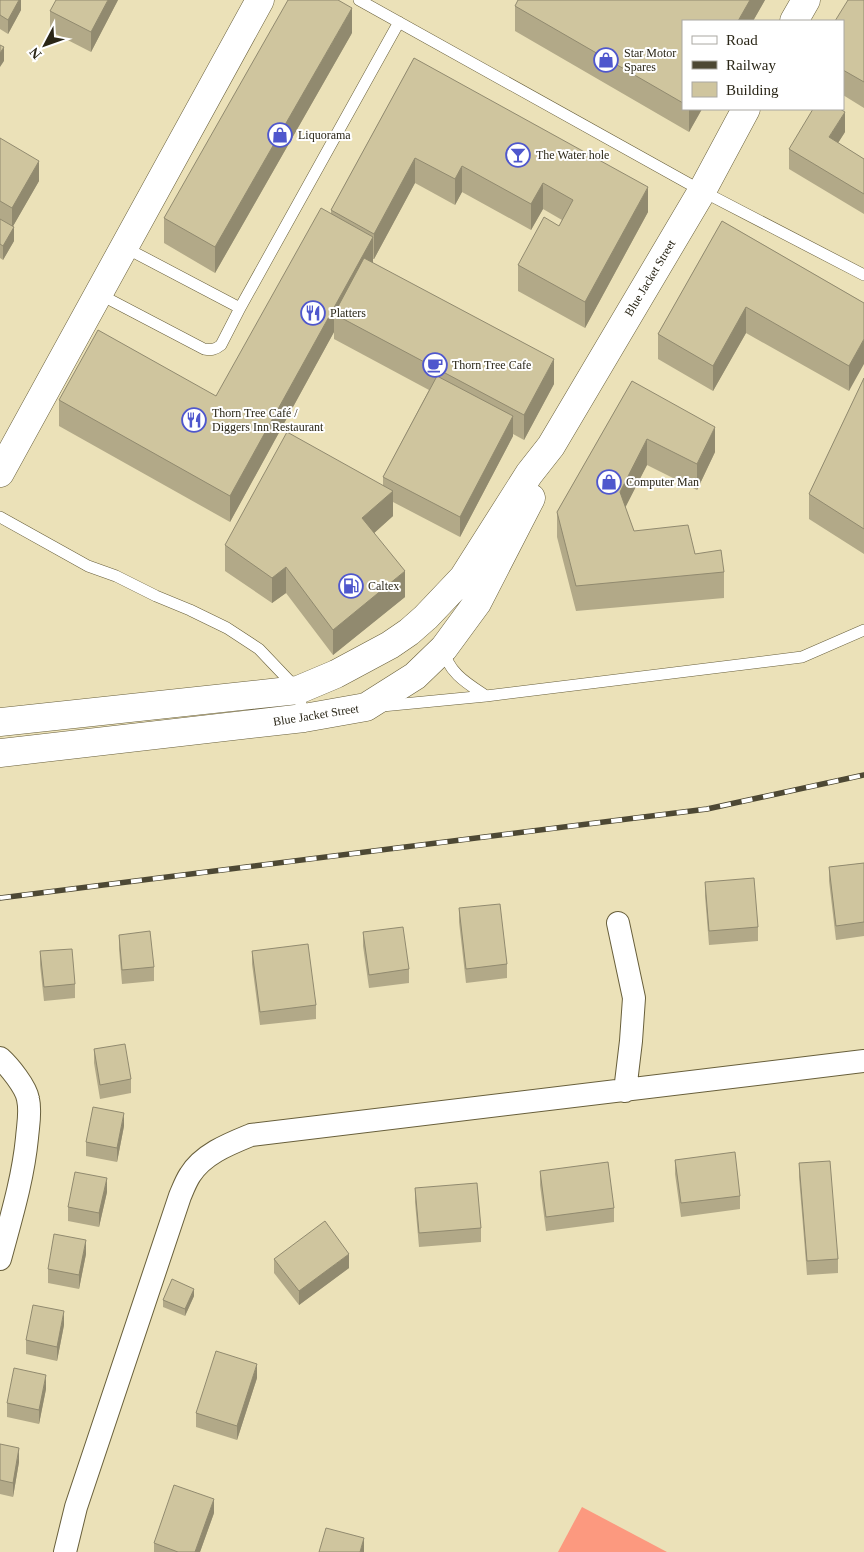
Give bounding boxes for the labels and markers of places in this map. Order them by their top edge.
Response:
place label: Star Motor Spares [624,46,676,74]
shop icon: Star Motor Spares [593,47,619,73]
shop icon: Liquorama [267,122,293,148]
place label: Liquorama [298,128,351,142]
bar icon: The Water hole [505,142,531,168]
place label: The Water hole [536,148,609,162]
restaurant icon: Platters [300,300,326,326]
place label: Platters [330,306,366,320]
cafe icon: Thorn Tree Cafe [422,352,448,378]
place label: Thorn Tree Cafe [452,358,531,372]
place label: Thorn Tree Café / Diggers Inn Restaurant [212,406,324,434]
restaurant icon: Thorn Tree Café / Diggers Inn Restaurant [181,407,207,433]
shop icon: Computer Man [596,469,622,495]
place label: Computer Man [626,475,699,489]
fuel station icon: Caltex [338,573,364,599]
place label: Caltex [368,579,399,593]

